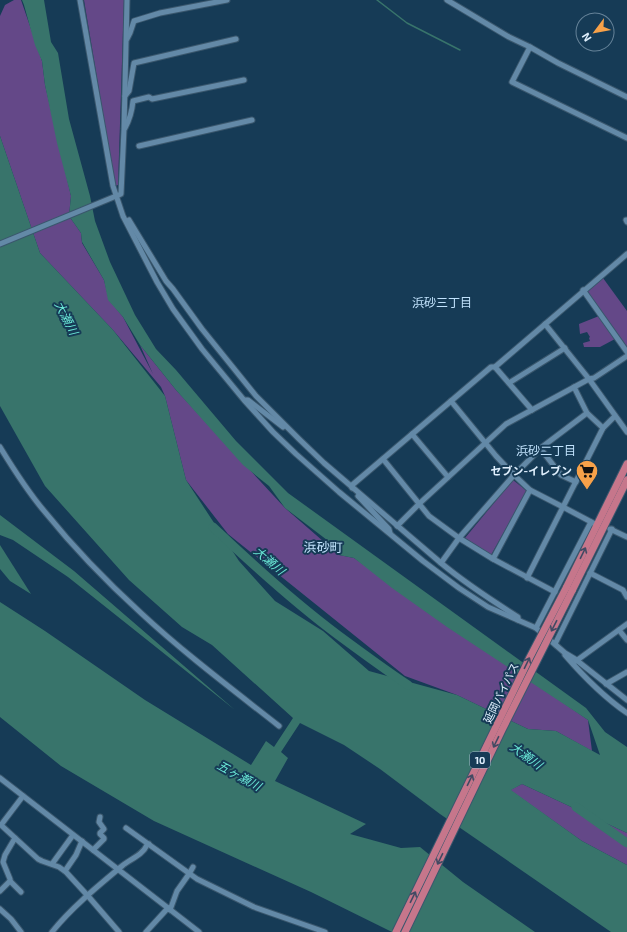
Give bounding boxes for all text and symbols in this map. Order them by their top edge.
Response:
north arrow [575,12,615,52]
text: N [578,31,594,44]
district label: 浜砂三丁目 [412,295,472,309]
water label: 大瀬川 [52,298,82,339]
district label: 浜砂二丁目 [516,443,576,457]
supermarket icon: セブン-イレブン [574,458,600,491]
place label: セブン-イレブン [490,464,572,477]
district label: 浜砂町 [303,539,343,555]
water label: 大瀬川 [251,543,289,579]
one-way arrow [580,547,587,559]
one-way arrow [550,620,558,632]
one-way arrow [524,658,531,670]
street label: 延岡バイパス [480,660,521,725]
one-way arrow [492,736,500,748]
water label: 大瀬川 [508,739,547,773]
road number: 10 [470,752,490,768]
water label: 五ヶ瀬川 [215,757,266,794]
one-way arrow [467,775,474,787]
one-way arrow [436,853,443,865]
one-way arrow [410,891,417,903]

